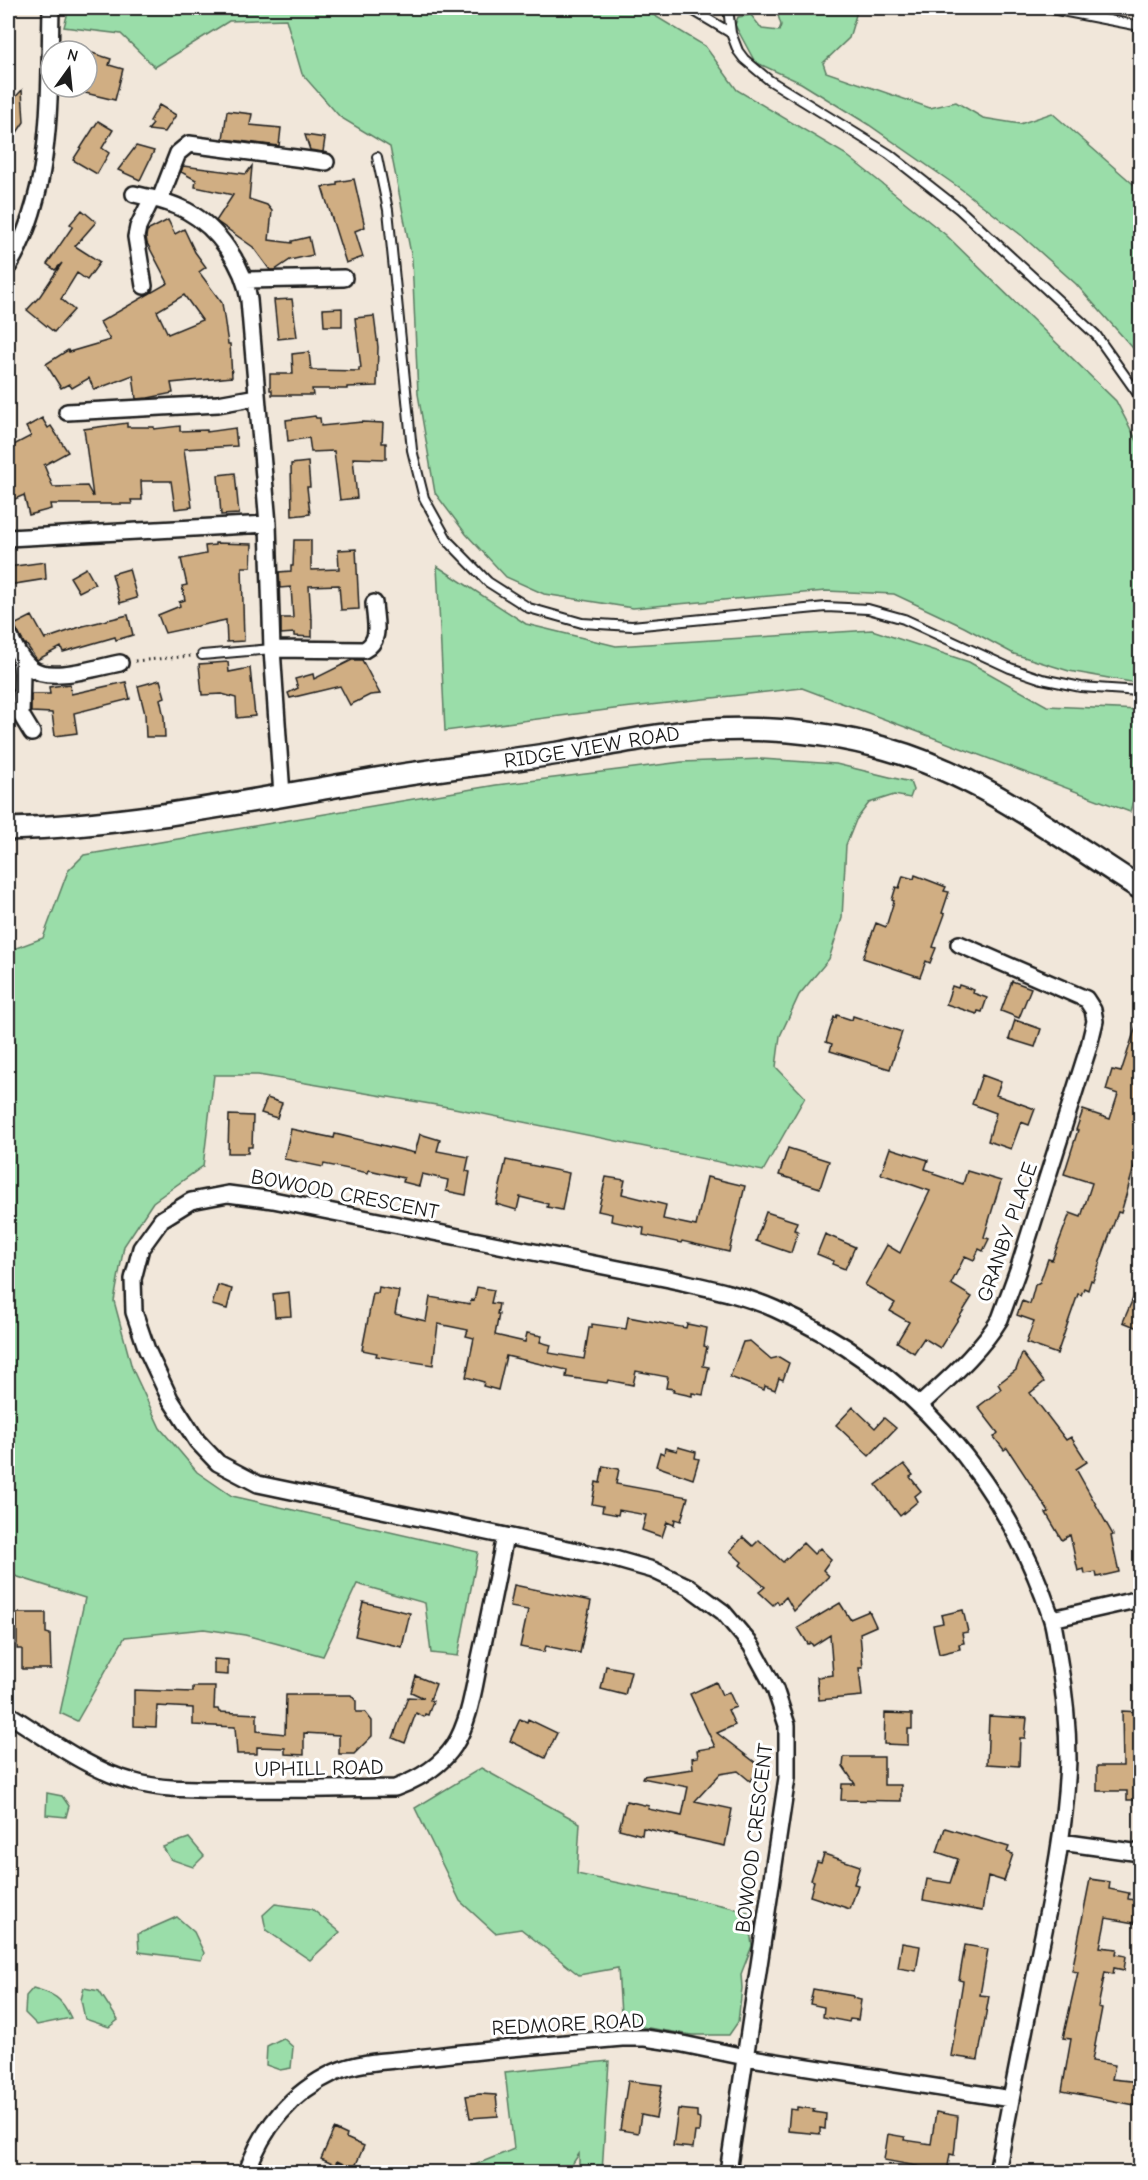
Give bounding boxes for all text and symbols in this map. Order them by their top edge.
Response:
north arrow [39,39,99,99]
text: N [65,45,80,66]
street label: RIDGE VIEW ROAD [502,721,681,773]
street label: GRANBY PLACE [972,1159,1042,1305]
street label: BOWOOD CRESCENT [249,1164,441,1224]
street label: BOWOOD CRESCENT [730,1742,778,1934]
street label: UPHILL ROAD [254,1755,384,1781]
street label: REDMORE ROAD [491,2008,645,2040]

